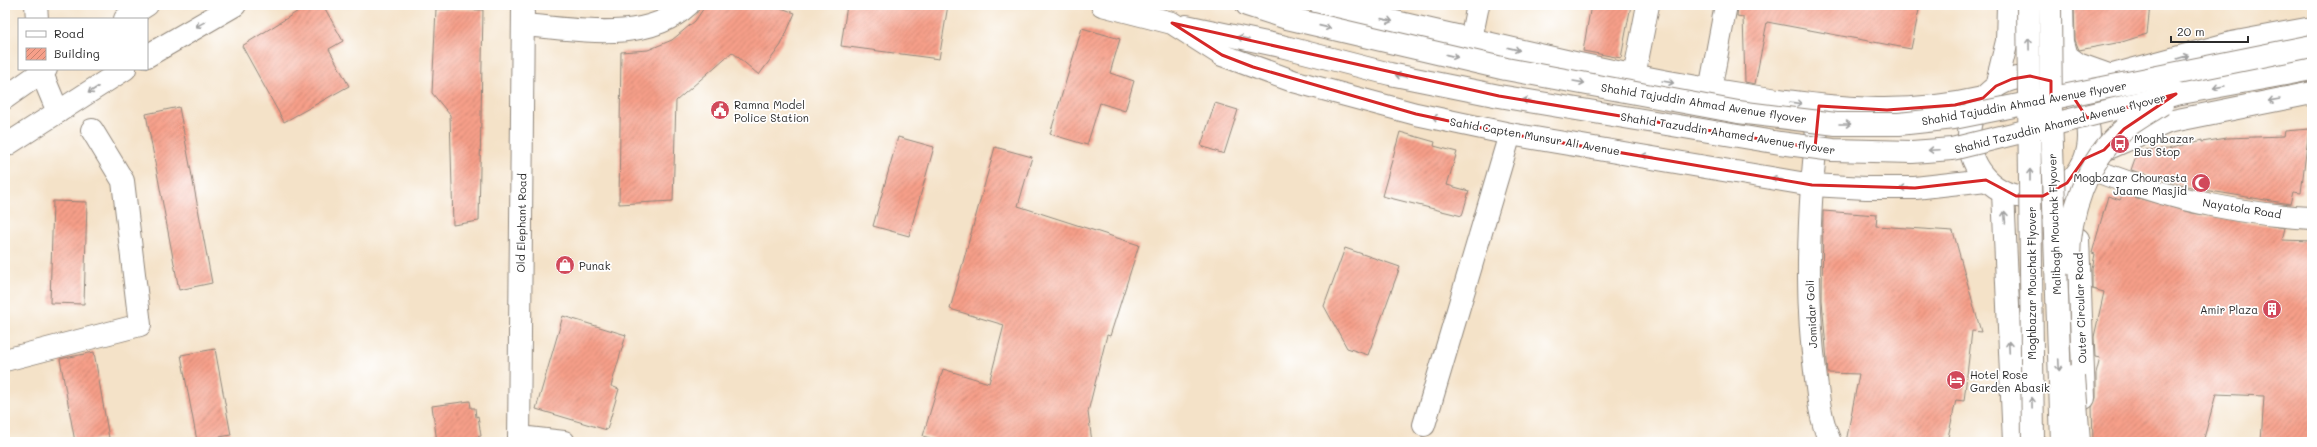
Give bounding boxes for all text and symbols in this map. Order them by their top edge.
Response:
one-way arrow [1380,17,1393,24]
legend [18,18,148,70]
scale bar [2171,18,2248,44]
one-way arrow [195,20,207,28]
one-way arrow [1318,23,1331,31]
text: 20 m [2177,23,2205,39]
text: Road [54,25,84,41]
one-way arrow [1237,34,1250,42]
one-way arrow [2025,38,2033,51]
text: Building [54,45,100,61]
one-way arrow [1507,46,1520,53]
one-way arrow [2176,52,2189,60]
one-way arrow [1445,53,1458,61]
one-way arrow [1394,71,1407,79]
street label: Shahid Tajuddin Ahmad Avenue flyover [1920,78,2128,128]
one-way arrow [1572,79,1585,87]
street label: Shahid Tajuddin Ahmad Avenue flyover [1600,79,1808,127]
one-way arrow [1661,79,1674,87]
one-way arrow [2212,83,2225,91]
one-way arrow [87,86,98,94]
street label: Shahid Tazuddin Ahamed Avenue flyover [1953,89,2167,157]
one-way arrow [2267,96,2280,104]
place label: Ramna Model Police Station [734,97,809,125]
one-way arrow [1522,97,1535,105]
public building icon: Ramna Model Police Station [709,99,731,121]
one-way arrow [1789,99,1802,107]
street label: Shahid Tazuddin Ahamed Avenue flyover [1620,109,1836,157]
one-way arrow [1432,114,1445,122]
street label: Sahid Capten Munsur Ali Avenue [1449,114,1621,158]
one-way arrow [1838,120,1851,128]
place label: Moghbazar Bus Stop [2134,131,2194,159]
bus stop icon: Moghbazar Bus Stop [2109,133,2131,155]
one-way arrow [1928,147,1941,154]
one-way arrow [1642,152,1655,160]
street label: Malibagh Mouchak Flyover [2044,153,2064,295]
one-way arrow [2026,169,2034,182]
place label: Mogbazar Chourasta Jaame Masjid [2073,170,2187,198]
mosque icon: Mogbazar Chourasta Jaame Masjid [2190,172,2212,194]
street label: Old Elephant Road [513,173,529,273]
one-way arrow [1770,174,1783,182]
one-way arrow [1900,184,1913,192]
street label: Nayatola Road [2202,194,2282,222]
street label: Moghbazar Mouchak Flyover [2024,206,2039,360]
one-way arrow [2001,211,2008,224]
street label: Outer Circular Road [2071,252,2089,364]
shop icon: Punak [554,254,576,276]
place label: Punak [579,258,611,273]
street label: Jomidar Goli [1802,279,1820,349]
building icon: Amir Plaza [2261,298,2283,320]
place label: Amir Plaza [2200,302,2258,317]
one-way arrow [2006,341,2013,354]
one-way arrow [2055,358,2063,371]
place label: Hotel Rose Garden Abasik [1970,367,2050,395]
hotel icon: Hotel Rose Garden Abasik [1945,369,1967,391]
one-way arrow [2028,397,2036,410]

